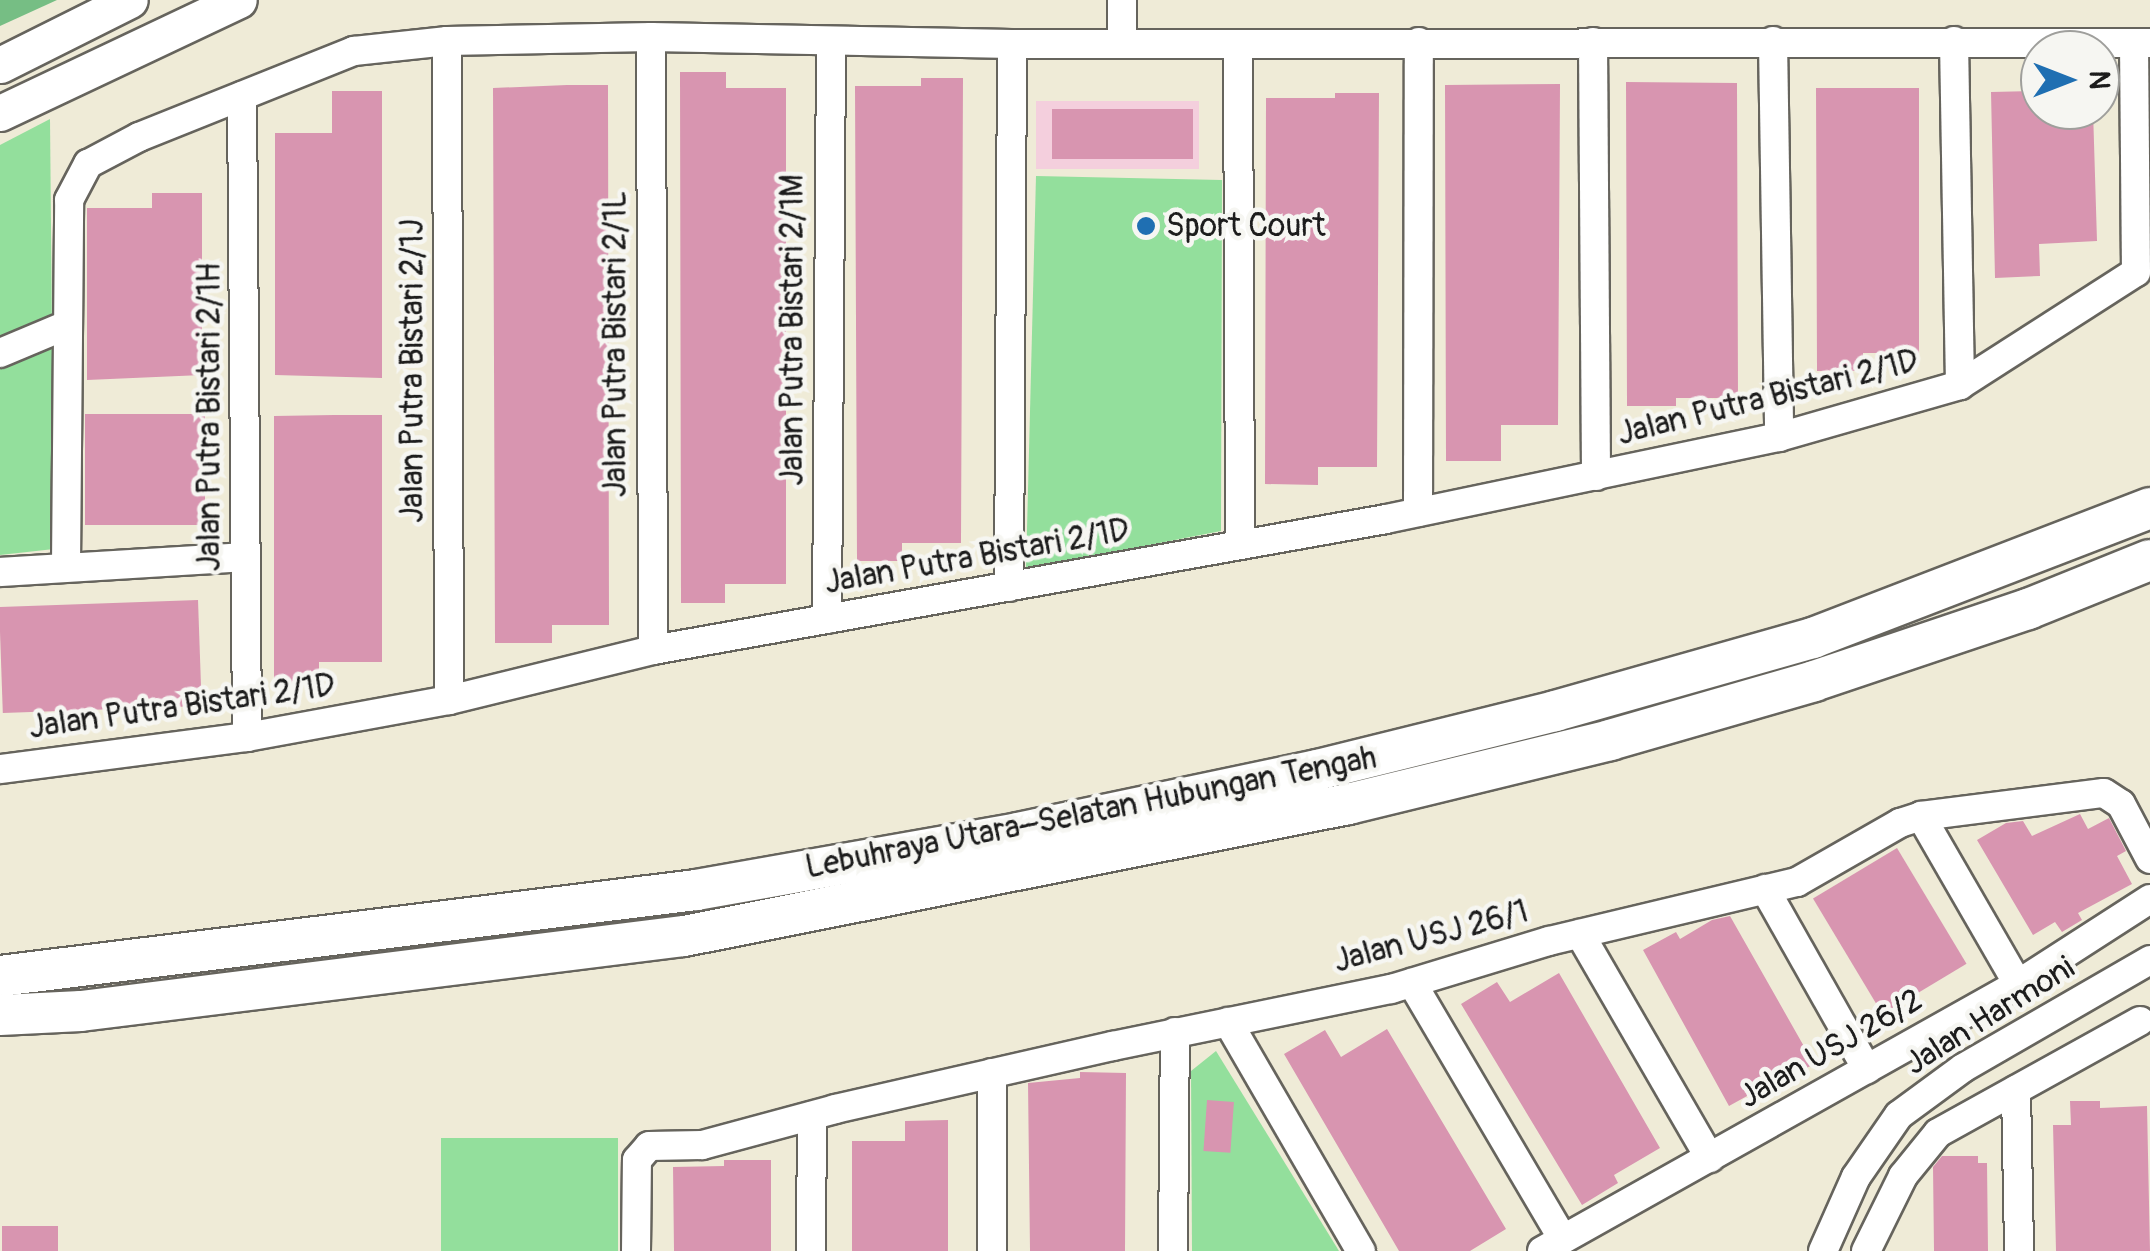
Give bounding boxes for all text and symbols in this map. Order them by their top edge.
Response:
north arrow [2020,30,2120,130]
text: N [2081,71,2116,89]
street label: Jalan Putra Bistari 2/1M [774,174,812,486]
street label: Jalan Putra Bistari 2/1L [597,191,635,497]
place label: Sport Court [1166,207,1326,245]
marker: Sport Court [1135,215,1157,237]
street label: Jalan Putra Bistari 2/1J [394,219,432,523]
street label: Jalan Putra Bistari 2/1H [191,263,229,571]
street label: Jalan Putra Bistari 2/1D [1614,342,1922,454]
street label: Jalan Putra Bistari 2/1D [822,511,1132,603]
street label: Jalan Putra Bistari 2/1D [27,667,337,747]
street label: Lebuhraya Utara–Selatan Hubungan Tengah [802,739,1380,887]
street label: Jalan USJ 26/1 [1330,893,1532,981]
street label: Jalan Harmoni [1898,949,2082,1083]
street label: Jalan USJ 26/2 [1733,981,1929,1117]

